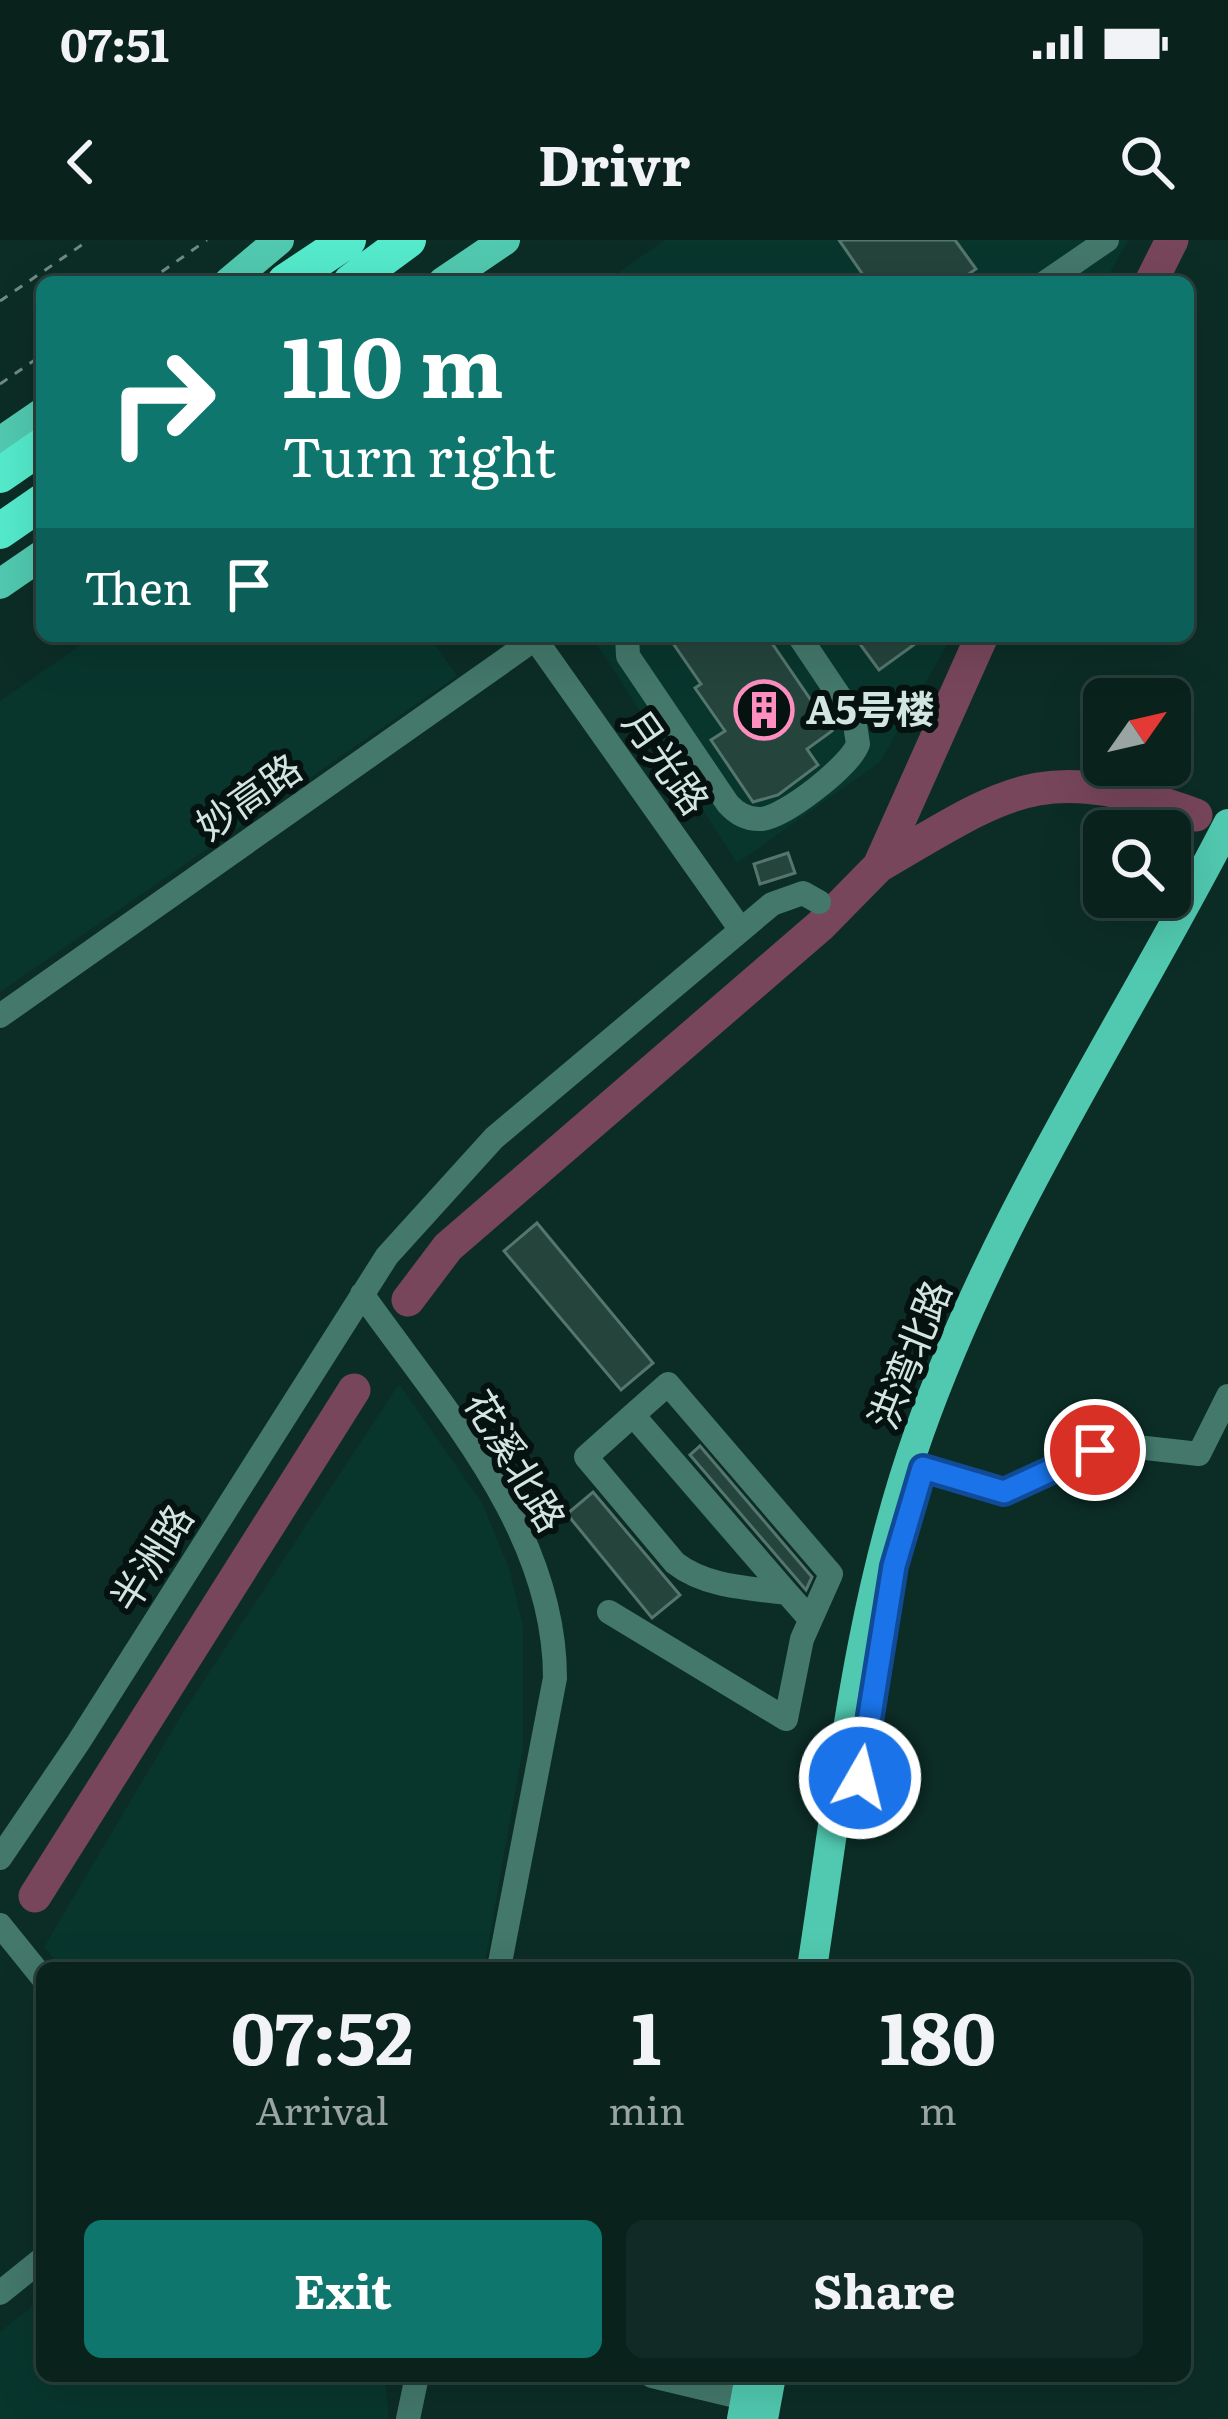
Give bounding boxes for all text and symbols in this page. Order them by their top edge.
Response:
text: 07:51 [60,9,169,76]
text: Drivr [538,122,690,203]
icon: back [48,129,114,195]
icon: search [1114,129,1180,195]
text: 110 m [282,299,504,424]
icon: right [84,324,240,480]
text: Turn right [282,413,556,494]
text: Then [84,552,192,619]
icon: arrive [216,552,282,618]
place label: A5号楼 [806,678,935,736]
north arrow [1083,678,1191,786]
map controls [1083,678,1191,918]
building icon: A5号楼 [733,679,795,741]
street label: 月光路 [611,696,726,825]
street label: 妙高路 [183,737,312,852]
button: search [1083,810,1191,918]
street label: 洪湾北路 [851,1271,963,1437]
street label: 花溪北路 [453,1378,583,1541]
pin [1044,1399,1146,1501]
icon: arrive [1062,1417,1128,1483]
street label: 半洲路 [94,1491,205,1621]
position arrow [797,1715,923,1841]
text: 07:52 [231,1980,413,2087]
text: 1 [632,1980,661,2087]
text: 180 [880,1980,996,2087]
text: Arrival [256,2079,389,2137]
text: min [608,2079,685,2137]
text: m [919,2079,957,2137]
button: Exit [84,2220,602,2358]
button: Share [626,2220,1143,2358]

